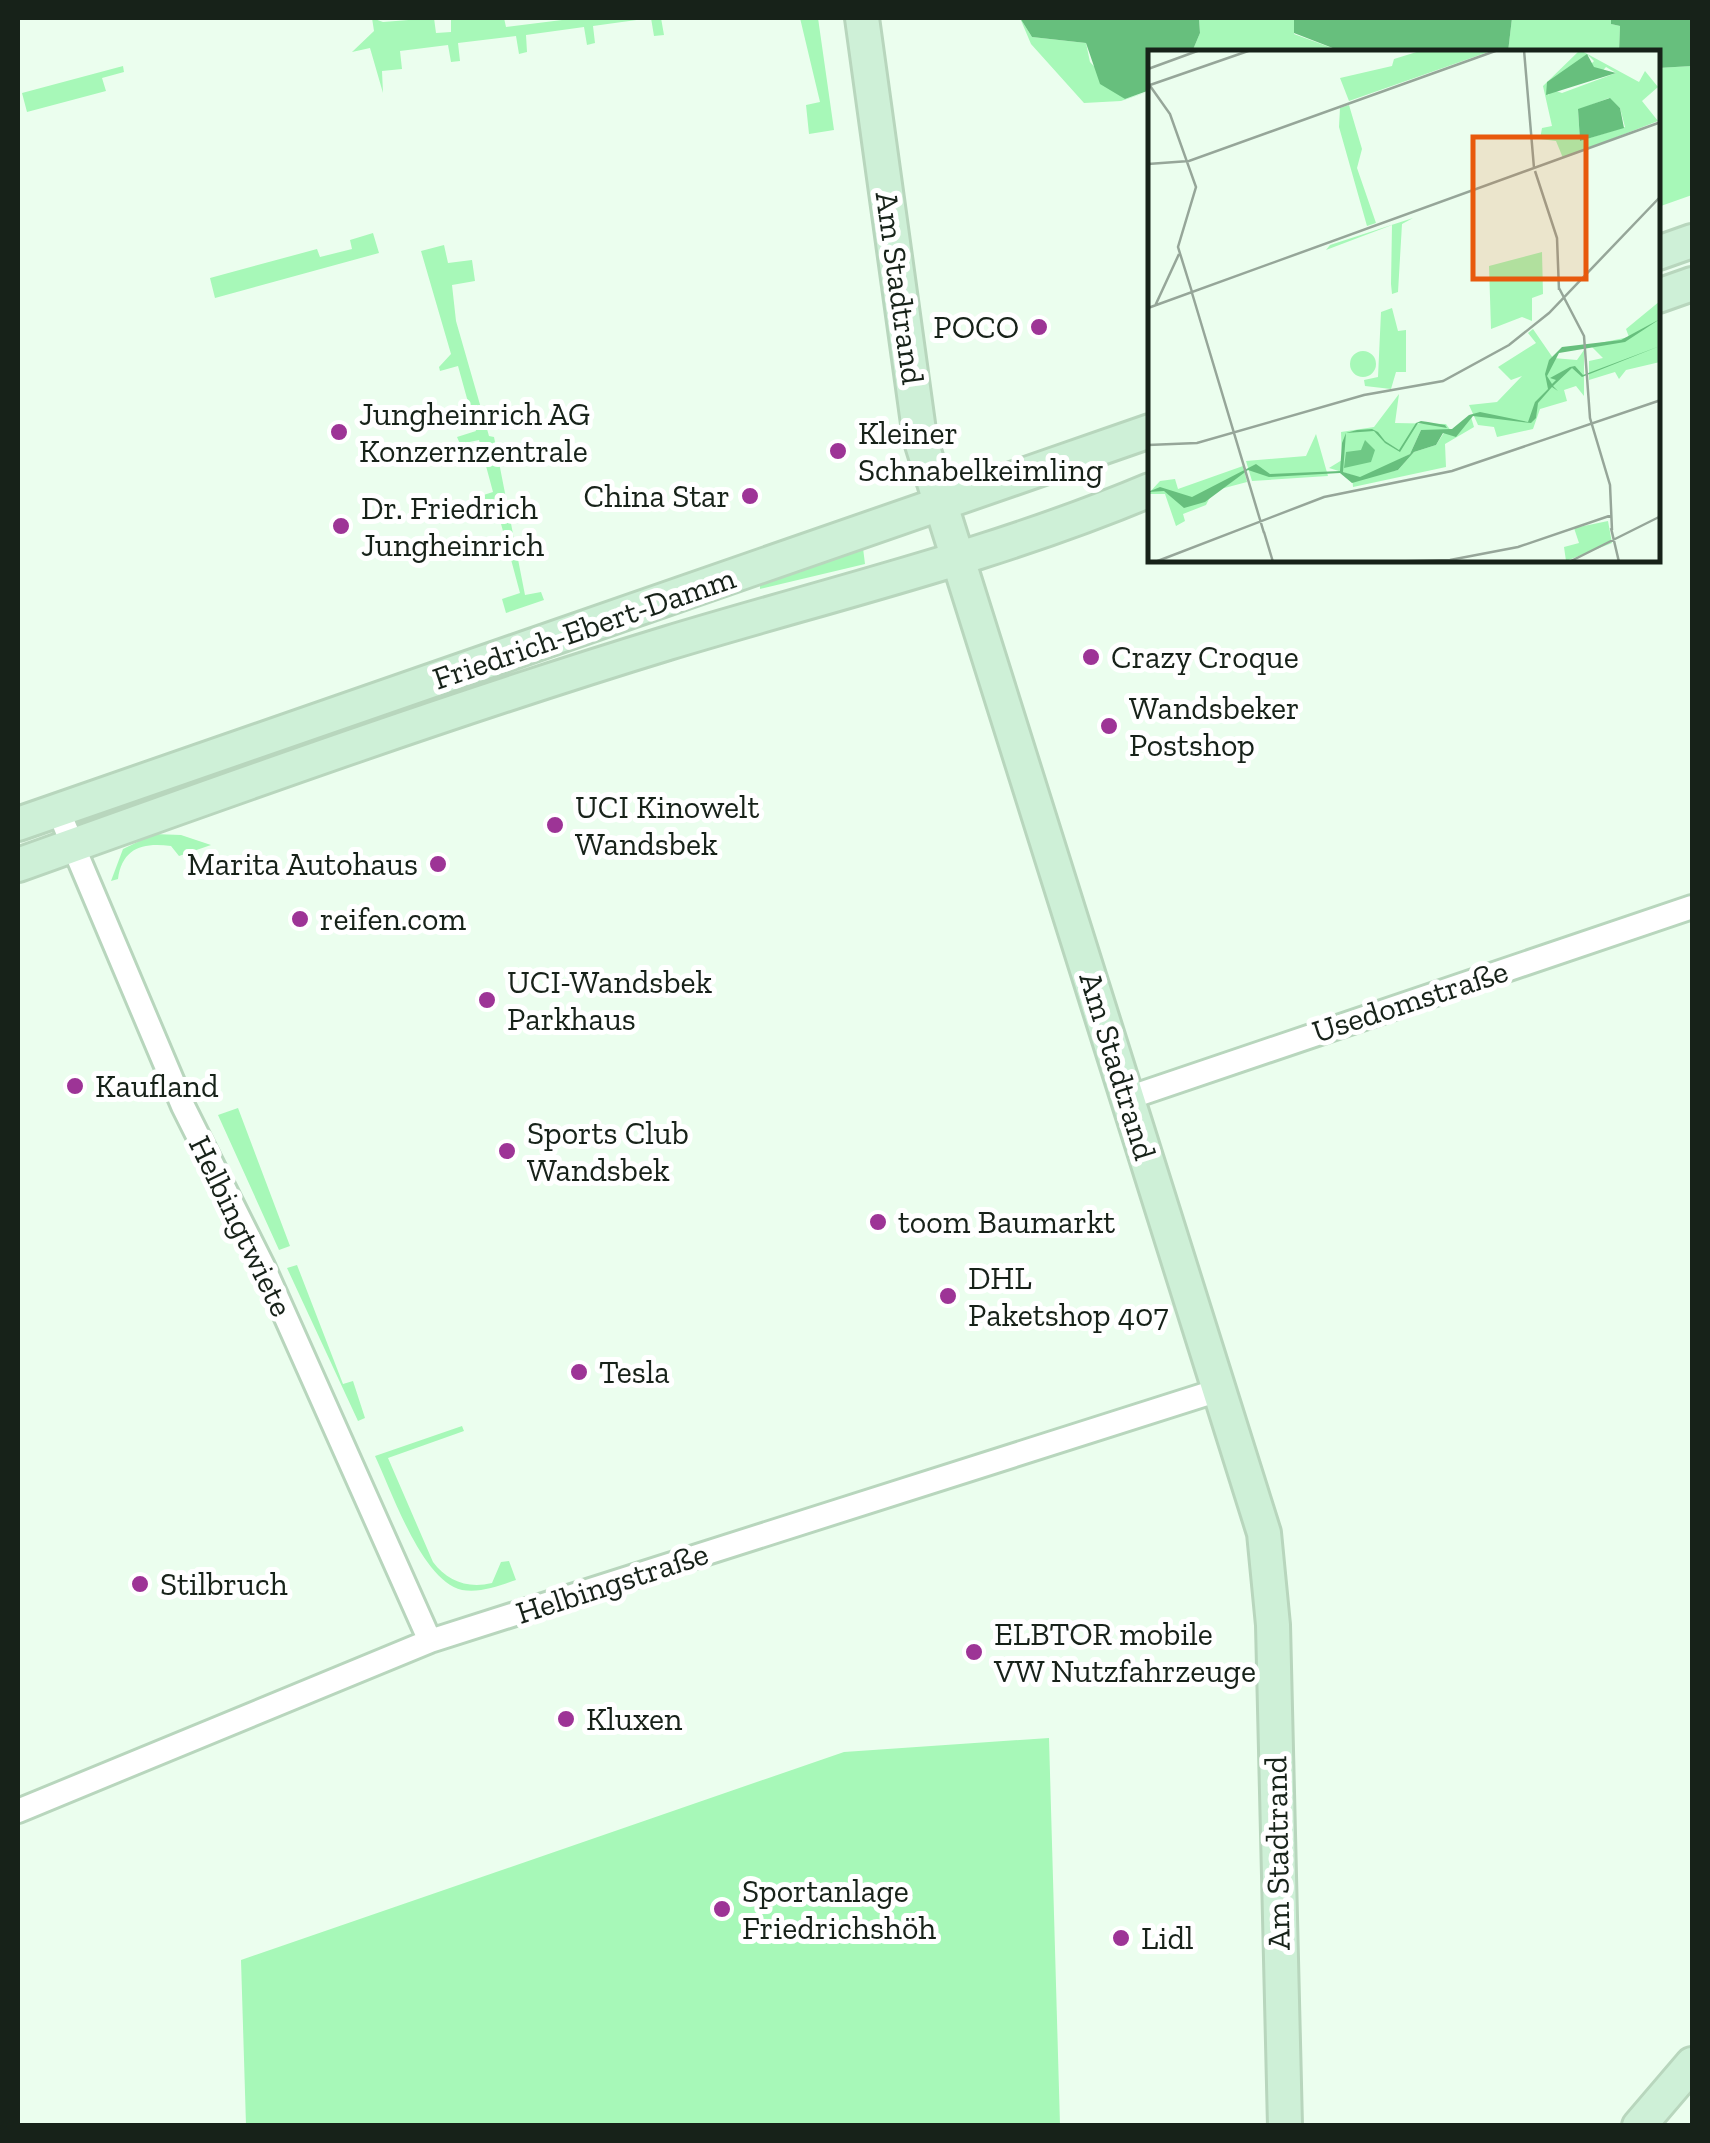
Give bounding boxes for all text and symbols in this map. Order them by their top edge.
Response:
inset map [1148,50,1660,562]
street label: Am Stadtrand [868,189,932,387]
place label: POCO [933,308,1019,346]
marker: POCO [1028,316,1050,338]
place label: Jungheinrich AG Konzernzentrale [359,395,590,470]
place label: Kleiner Schnabelkeimling [858,414,1103,489]
marker: Jungheinrich AG Konzernzentrale [328,421,350,443]
marker: Kleiner Schnabelkeimling [827,440,849,462]
place label: China Star [584,477,730,515]
marker: China Star [739,485,761,507]
place label: Dr. Friedrich Jungheinrich [361,489,544,564]
marker: Dr. Friedrich Jungheinrich [330,515,352,537]
street label: Friedrich-Ebert-Damm [428,558,741,698]
place label: Crazy Croque [1111,638,1299,676]
marker: Crazy Croque [1080,646,1102,668]
place label: Wandsbeker Postshop [1129,689,1300,764]
marker: Wandsbeker Postshop [1098,715,1120,737]
place label: UCI Kinowelt Wandsbek [575,788,760,863]
marker: UCI Kinowelt Wandsbek [544,814,566,836]
place label: Marita Autohaus [187,845,418,883]
marker: Marita Autohaus [427,853,449,875]
place label: reifen.com [320,900,466,938]
marker: reifen.com [289,908,311,930]
street label: Usedomstraße [1307,952,1513,1050]
place label: UCI-Wandsbek Parkhaus [507,963,713,1038]
street label: Am Stadtrand [1071,968,1165,1165]
marker: UCI-Wandsbek Parkhaus [476,989,498,1011]
place label: Kaufland [95,1067,219,1105]
marker: Kaufland [64,1075,86,1097]
place label: Sports Club Wandsbek [527,1114,689,1189]
street label: Helbingtwiete [181,1129,301,1323]
marker: Sports Club Wandsbek [496,1140,518,1162]
place label: toom Baumarkt [898,1203,1115,1241]
marker: toom Baumarkt [867,1211,889,1233]
place label: DHL Paketshop 407 [968,1259,1169,1334]
marker: DHL Paketshop 407 [937,1285,959,1307]
place label: Tesla [599,1353,670,1391]
marker: Tesla [568,1361,590,1383]
street label: Helbingstraße [511,1534,713,1632]
place label: Stilbruch [160,1565,288,1603]
marker: Stilbruch [129,1573,151,1595]
place label: ELBTOR mobile VW Nutzfahrzeuge [993,1615,1256,1690]
marker: ELBTOR mobile VW Nutzfahrzeuge [963,1641,985,1663]
place label: Kluxen [586,1700,683,1738]
marker: Kluxen [555,1708,577,1730]
street label: Am Stadtrand [1256,1755,1298,1950]
place label: Sportanlage Friedrichshöh [742,1872,936,1947]
marker: Sportanlage Friedrichshöh [711,1898,733,1920]
place label: Lidl [1141,1919,1193,1957]
marker: Lidl [1110,1927,1132,1949]

